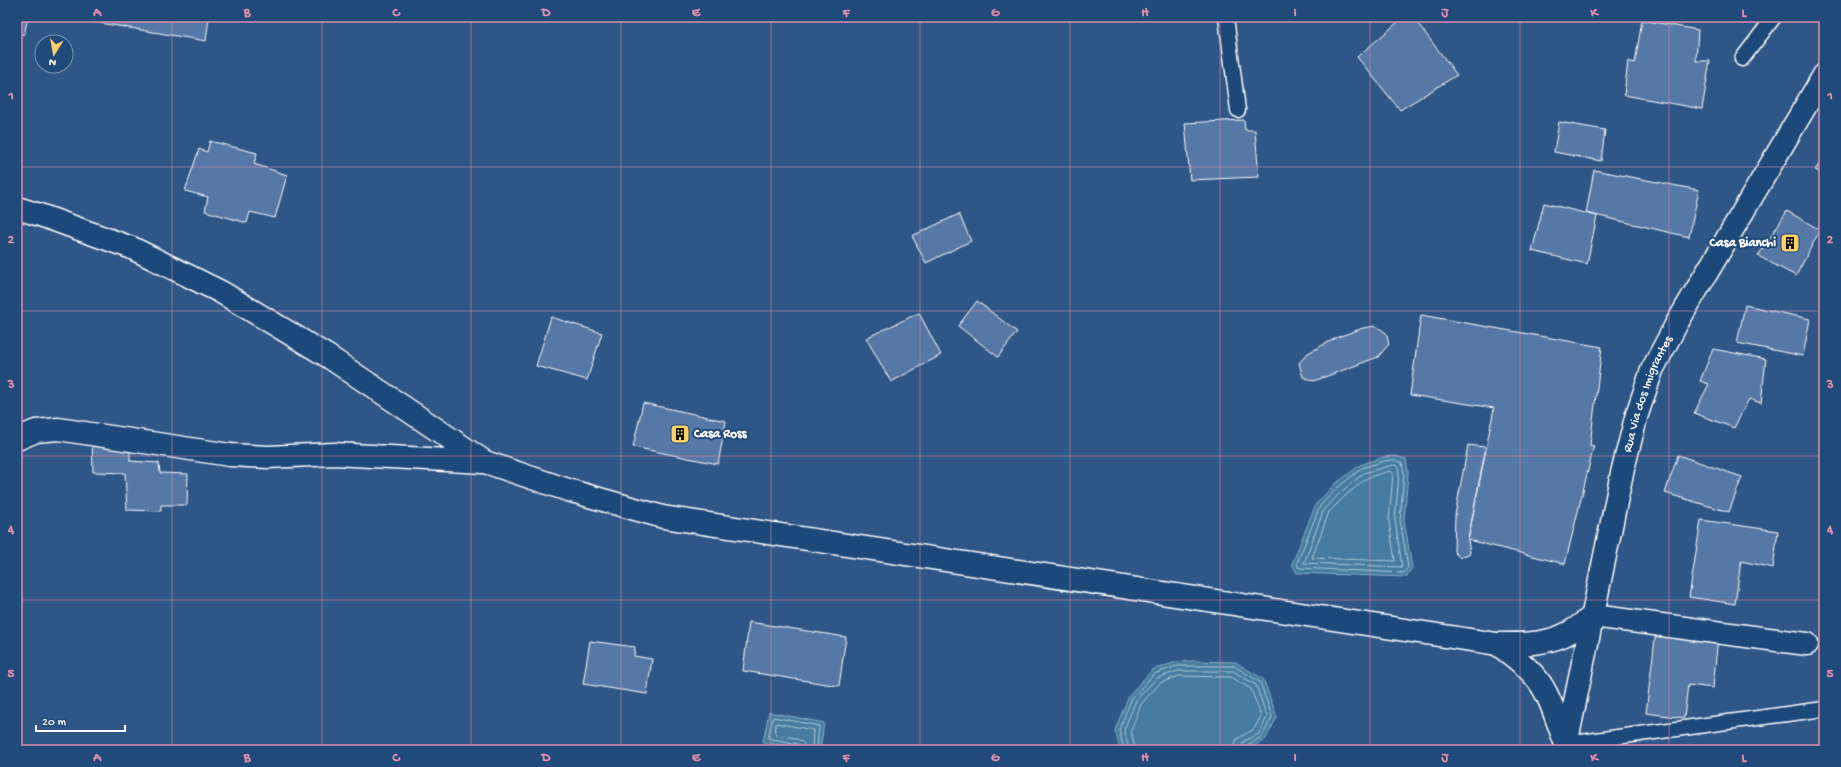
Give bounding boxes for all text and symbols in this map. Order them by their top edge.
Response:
text: A [92,6,102,21]
text: B [243,6,252,21]
text: C [391,6,401,21]
text: D [541,6,551,21]
text: E [692,6,701,21]
text: F [842,6,851,21]
text: G [991,6,1000,21]
text: H [1141,6,1149,21]
text: I [1293,6,1297,21]
text: J [1441,6,1450,21]
text: K [1589,6,1599,21]
text: L [1742,6,1748,21]
north arrow [34,34,74,74]
text: N [48,55,57,68]
text: 1 [7,89,14,104]
text: 1 [1826,89,1833,104]
building icon: Casa Bianchi [1779,232,1801,254]
text: 2 [8,233,15,248]
text: 2 [1827,233,1834,248]
place label: Casa Bianchi [1709,236,1776,251]
street label: Rua Via dos Imigrantes [1620,332,1677,454]
text: 3 [7,378,15,393]
text: 3 [1826,378,1834,393]
building icon: Casa Ross [669,423,691,445]
place label: Casa Ross [693,427,748,442]
text: 4 [7,523,15,538]
text: 4 [1826,523,1834,538]
text: 5 [8,667,15,682]
text: 5 [1827,667,1834,682]
scale bar [36,707,125,733]
text: 20 m [42,716,67,730]
text: A [92,751,102,766]
text: B [243,751,252,766]
text: C [391,751,401,766]
text: D [541,751,551,766]
text: E [692,751,701,766]
text: F [842,751,851,766]
text: G [991,751,1000,766]
text: H [1141,751,1149,766]
text: I [1293,751,1297,766]
text: J [1441,751,1450,766]
text: K [1589,751,1599,766]
text: L [1742,751,1748,766]

